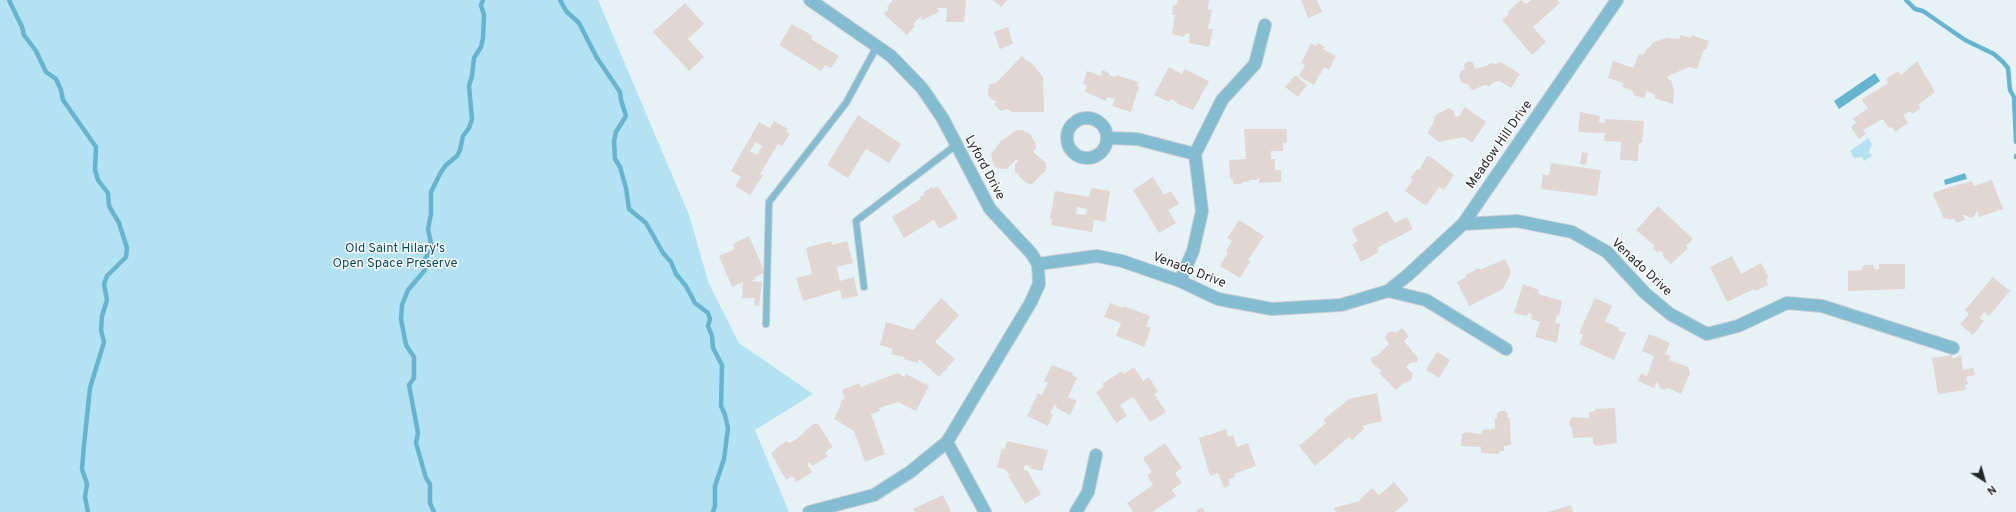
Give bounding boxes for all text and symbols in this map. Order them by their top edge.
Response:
street label: Meadow Hill Drive [1464,98,1536,192]
street label: Lyford Drive [961,133,1007,203]
street label: Venado Drive [1607,236,1675,300]
park label: Old Saint Hilary's Open Space Preserve [332,241,458,272]
street label: Venado Drive [1150,250,1228,292]
north arrow [1964,460,2004,500]
text: N [1984,482,1999,498]

